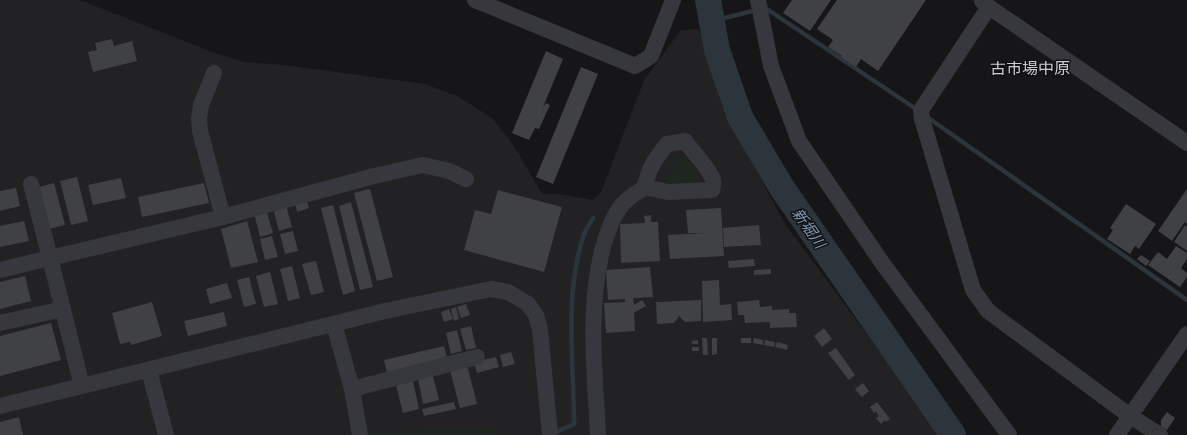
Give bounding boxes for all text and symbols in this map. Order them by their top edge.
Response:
district label: 古市場中原 [990,57,1070,80]
water label: 新堀川 [787,204,832,254]

